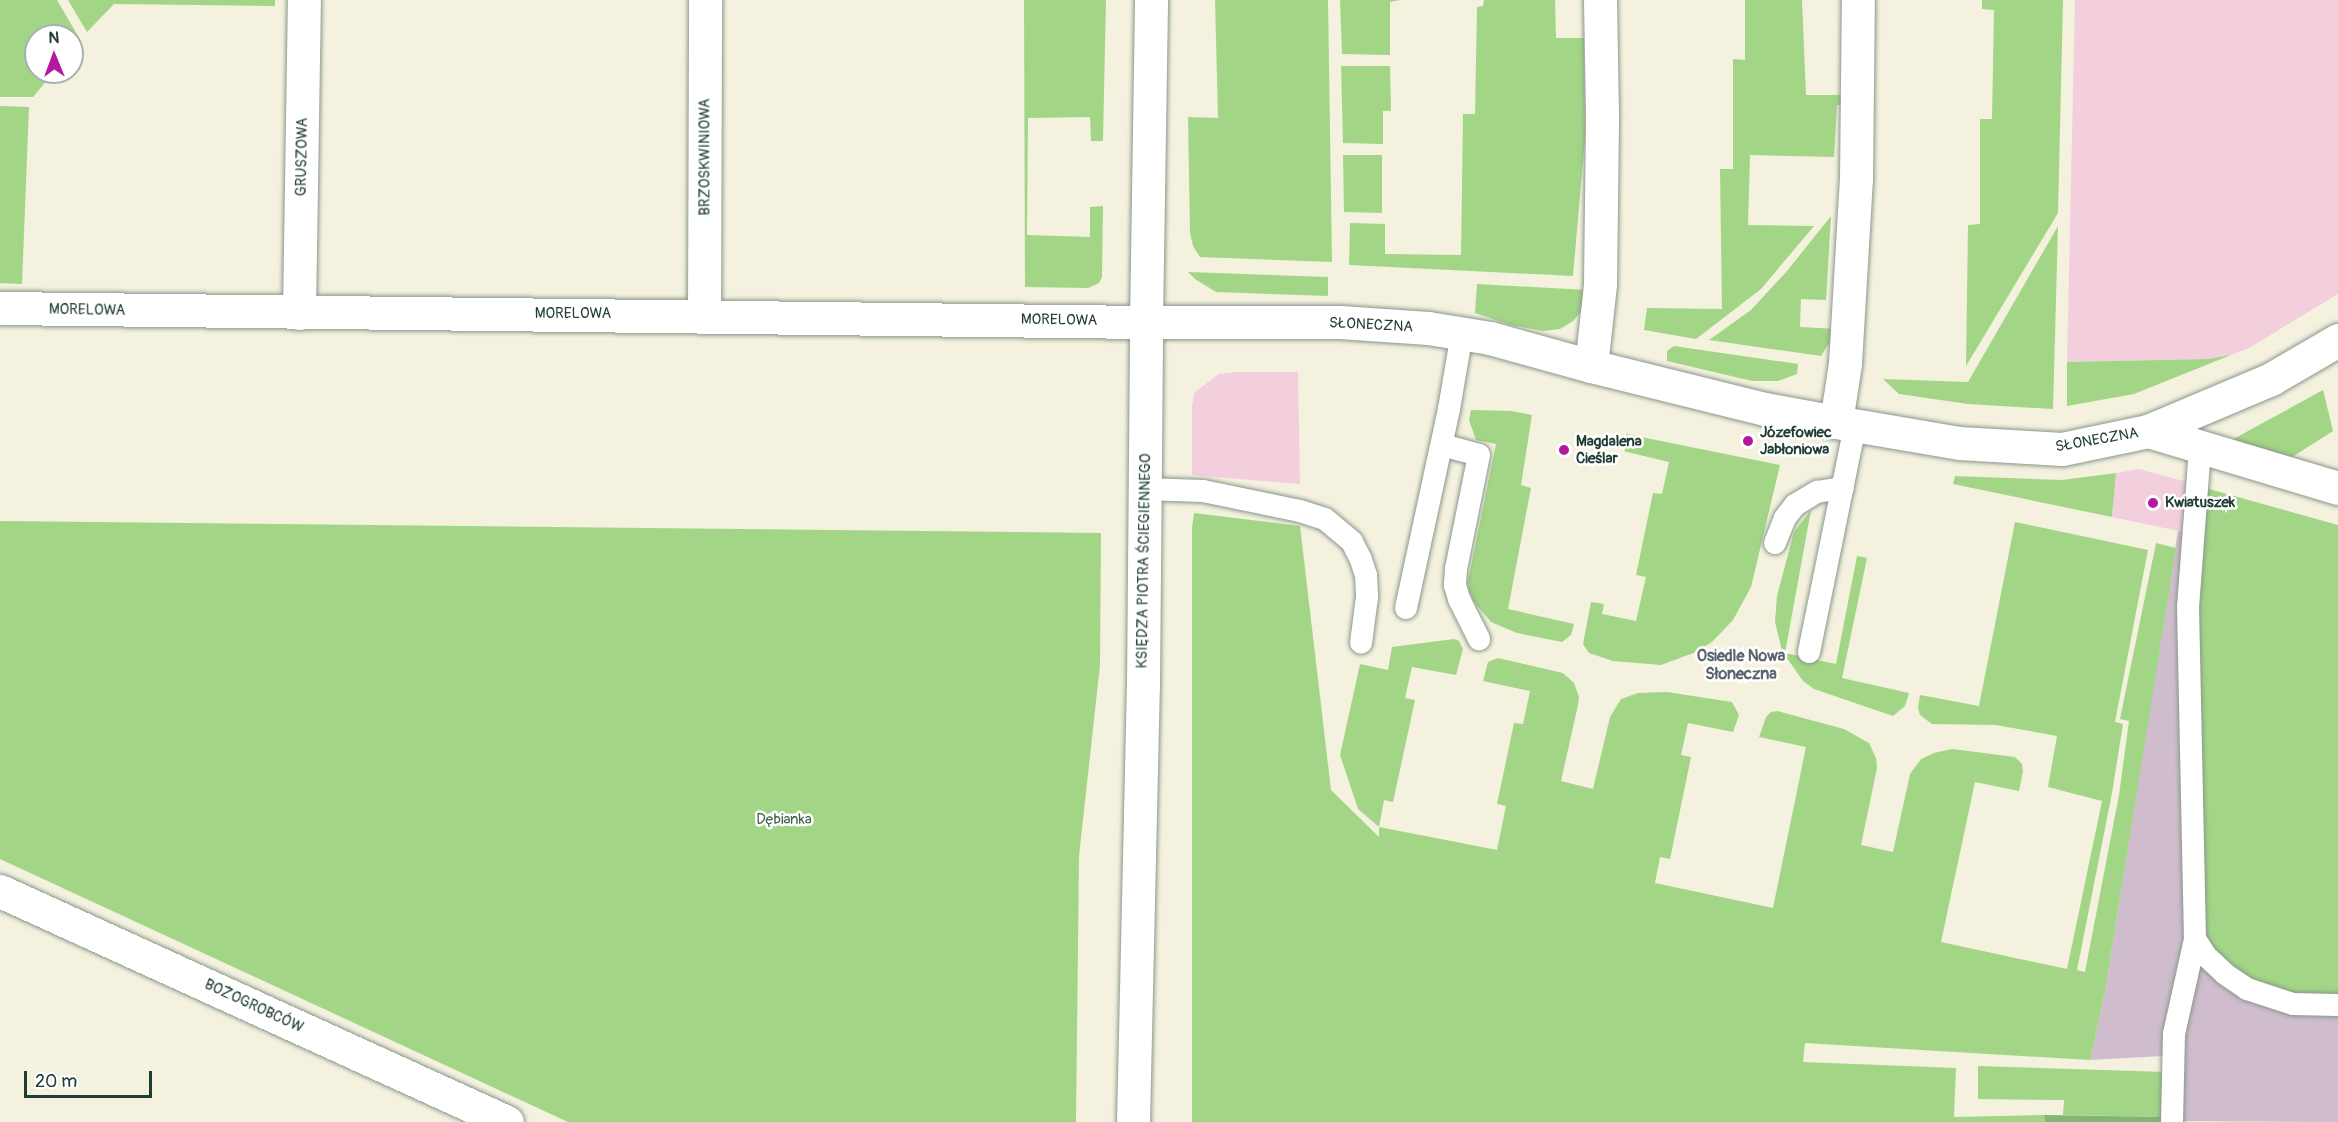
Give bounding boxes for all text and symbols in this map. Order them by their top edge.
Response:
north arrow [24,24,84,84]
text: N [48,28,59,48]
street label: BRZOSKWINIOWA [696,98,714,216]
street label: GRUSZOWA [292,117,312,197]
street label: MORELOWA [49,300,125,320]
street label: MORELOWA [535,305,611,323]
street label: MORELOWA [1021,310,1097,330]
street label: SŁONECZNA [1329,314,1413,336]
place label: Józefowiec Jabłoniowa [1760,423,1832,458]
street label: SŁONECZNA [2054,424,2140,456]
place label: Magdalena Cieślar [1576,432,1642,467]
marker: Józefowiec Jabłoniowa [1741,434,1755,448]
marker: Magdalena Cieślar [1557,443,1571,457]
street label: KSIĘDZA PIOTRA ŚCIEGIENNEGO [1133,453,1155,669]
place label: Kwiatuszek [2165,494,2235,512]
marker: Kwiatuszek [2146,496,2160,510]
district label: Osiedle Nowa Słoneczna [1697,646,1785,684]
park label: Dębianka [756,811,812,829]
street label: BOŻOGROBCÓW [202,975,306,1037]
scale bar [27,1059,154,1097]
text: 20 m [35,1070,77,1093]

